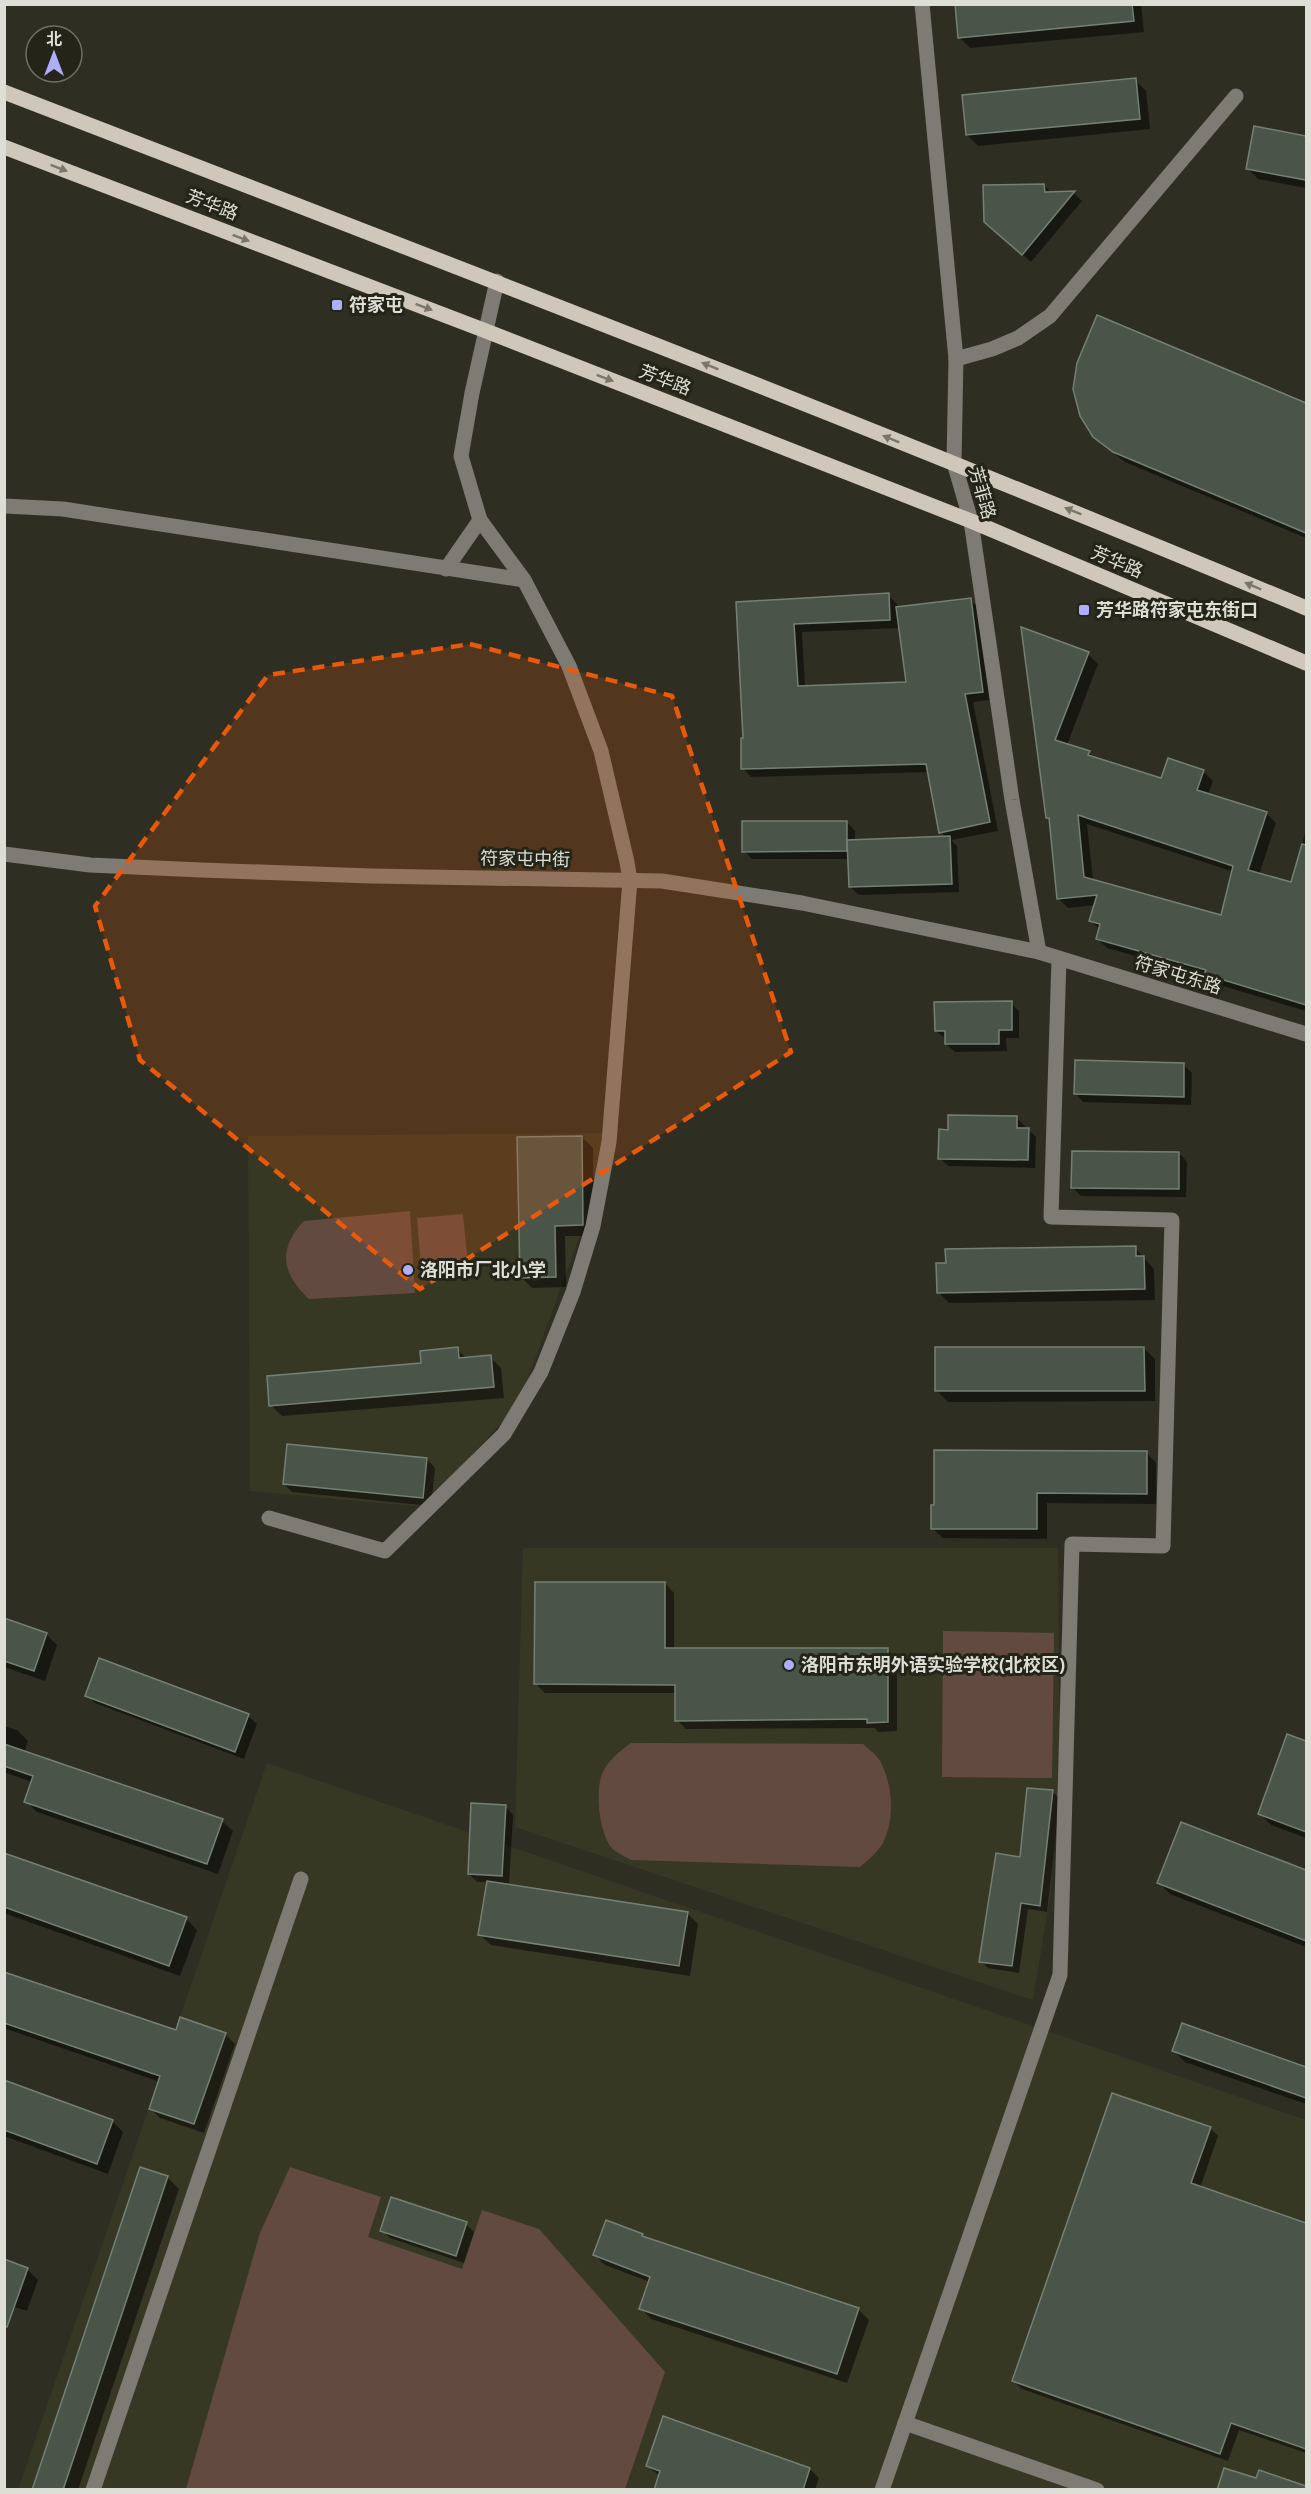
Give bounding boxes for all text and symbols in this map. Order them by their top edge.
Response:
north arrow [24,24,84,84]
text: 北 [46,28,62,50]
one-way arrow [50,164,68,173]
street label: 芳华路 [183,183,242,225]
one-way arrow [233,233,251,243]
place label: 符家屯 [349,292,403,316]
marker: 符家屯 [330,298,344,312]
one-way arrow [415,302,433,312]
street label: 芳华路 [636,358,695,400]
one-way arrow [701,361,719,370]
one-way arrow [597,373,615,383]
one-way arrow [882,433,900,443]
street label: 芳菲路 [964,463,1002,522]
one-way arrow [1063,506,1081,516]
street label: 芳华路 [1088,539,1147,583]
one-way arrow [1243,581,1261,591]
place label: 芳华路符家屯东街口 [1096,597,1258,621]
marker: 芳华路符家屯东街口 [1077,603,1091,617]
street label: 符家屯中街 [480,845,570,871]
street label: 符家屯东路 [1132,949,1225,999]
place label: 洛阳市厂北小学 [420,1257,546,1281]
marker: 洛阳市厂北小学 [401,1263,415,1277]
place label: 洛阳市东明外语实验学校(北校区) [801,1652,1065,1676]
marker: 洛阳市东明外语实验学校(北校区) [782,1658,796,1672]

